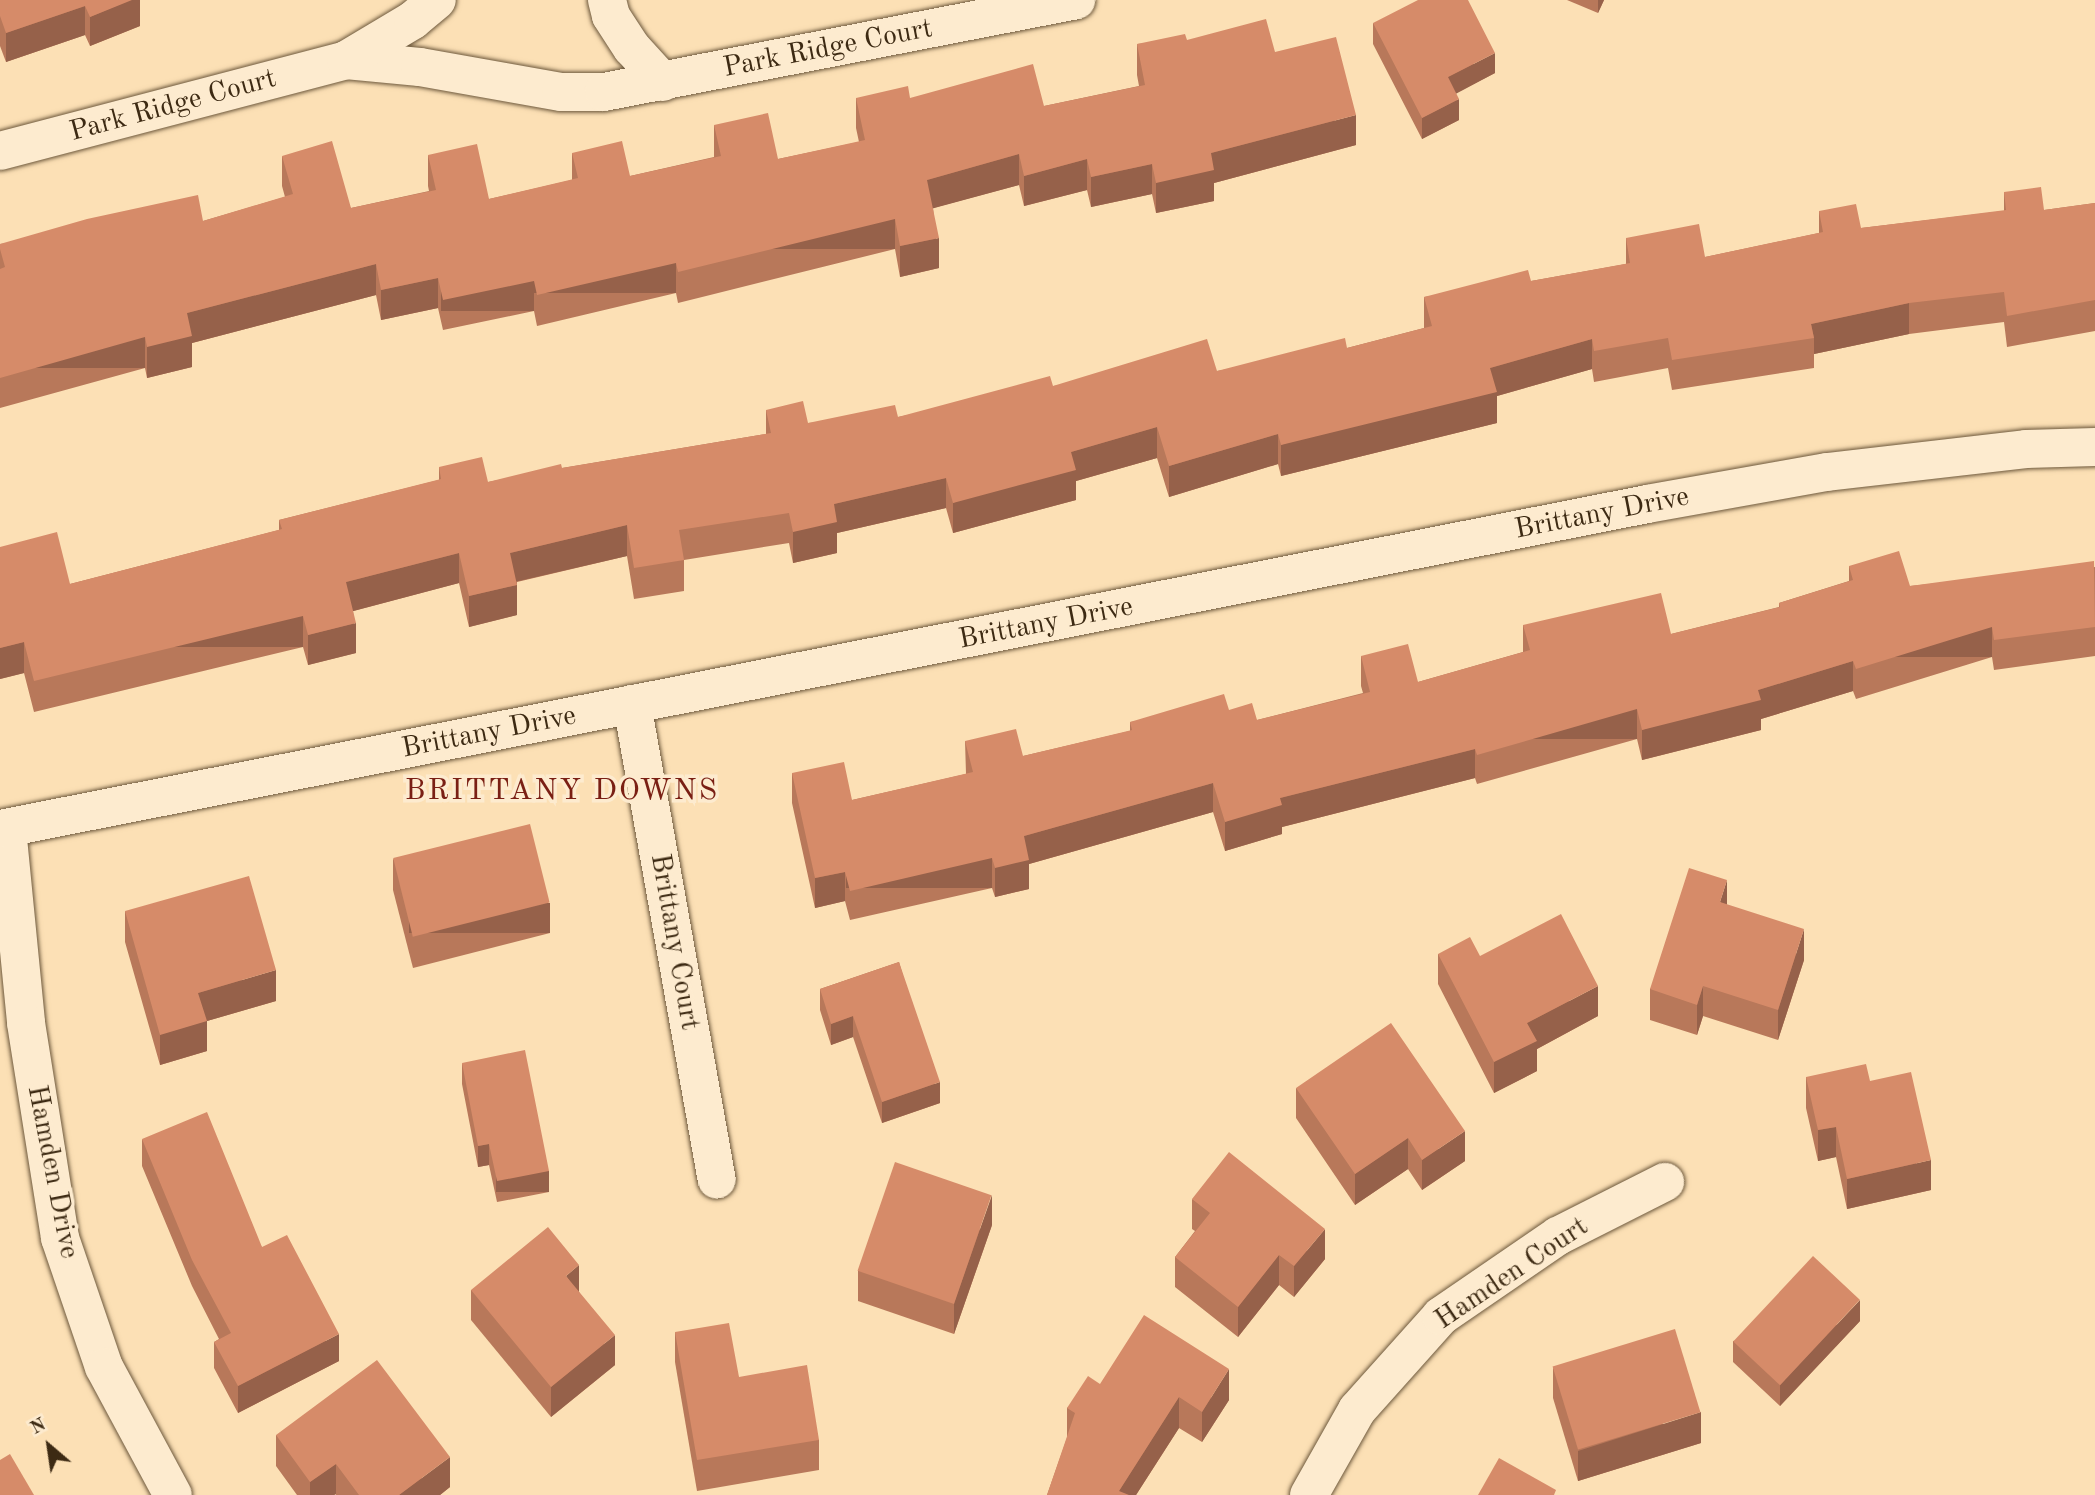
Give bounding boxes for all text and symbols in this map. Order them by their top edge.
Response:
street label: Park Ridge Court [721,12,935,86]
street label: Park Ridge Court [66,62,280,150]
street label: Brittany Drive [1512,481,1692,547]
street label: Brittany Drive [956,591,1136,657]
street label: Brittany Drive [399,700,579,766]
district label: BRITTANY DOWNS [407,773,717,809]
street label: Brittany Court [642,851,706,1033]
street label: Hamden Drive [19,1082,85,1262]
street label: Hamden Court [1429,1210,1595,1338]
north arrow [14,1411,84,1481]
text: N [28,1415,50,1439]

